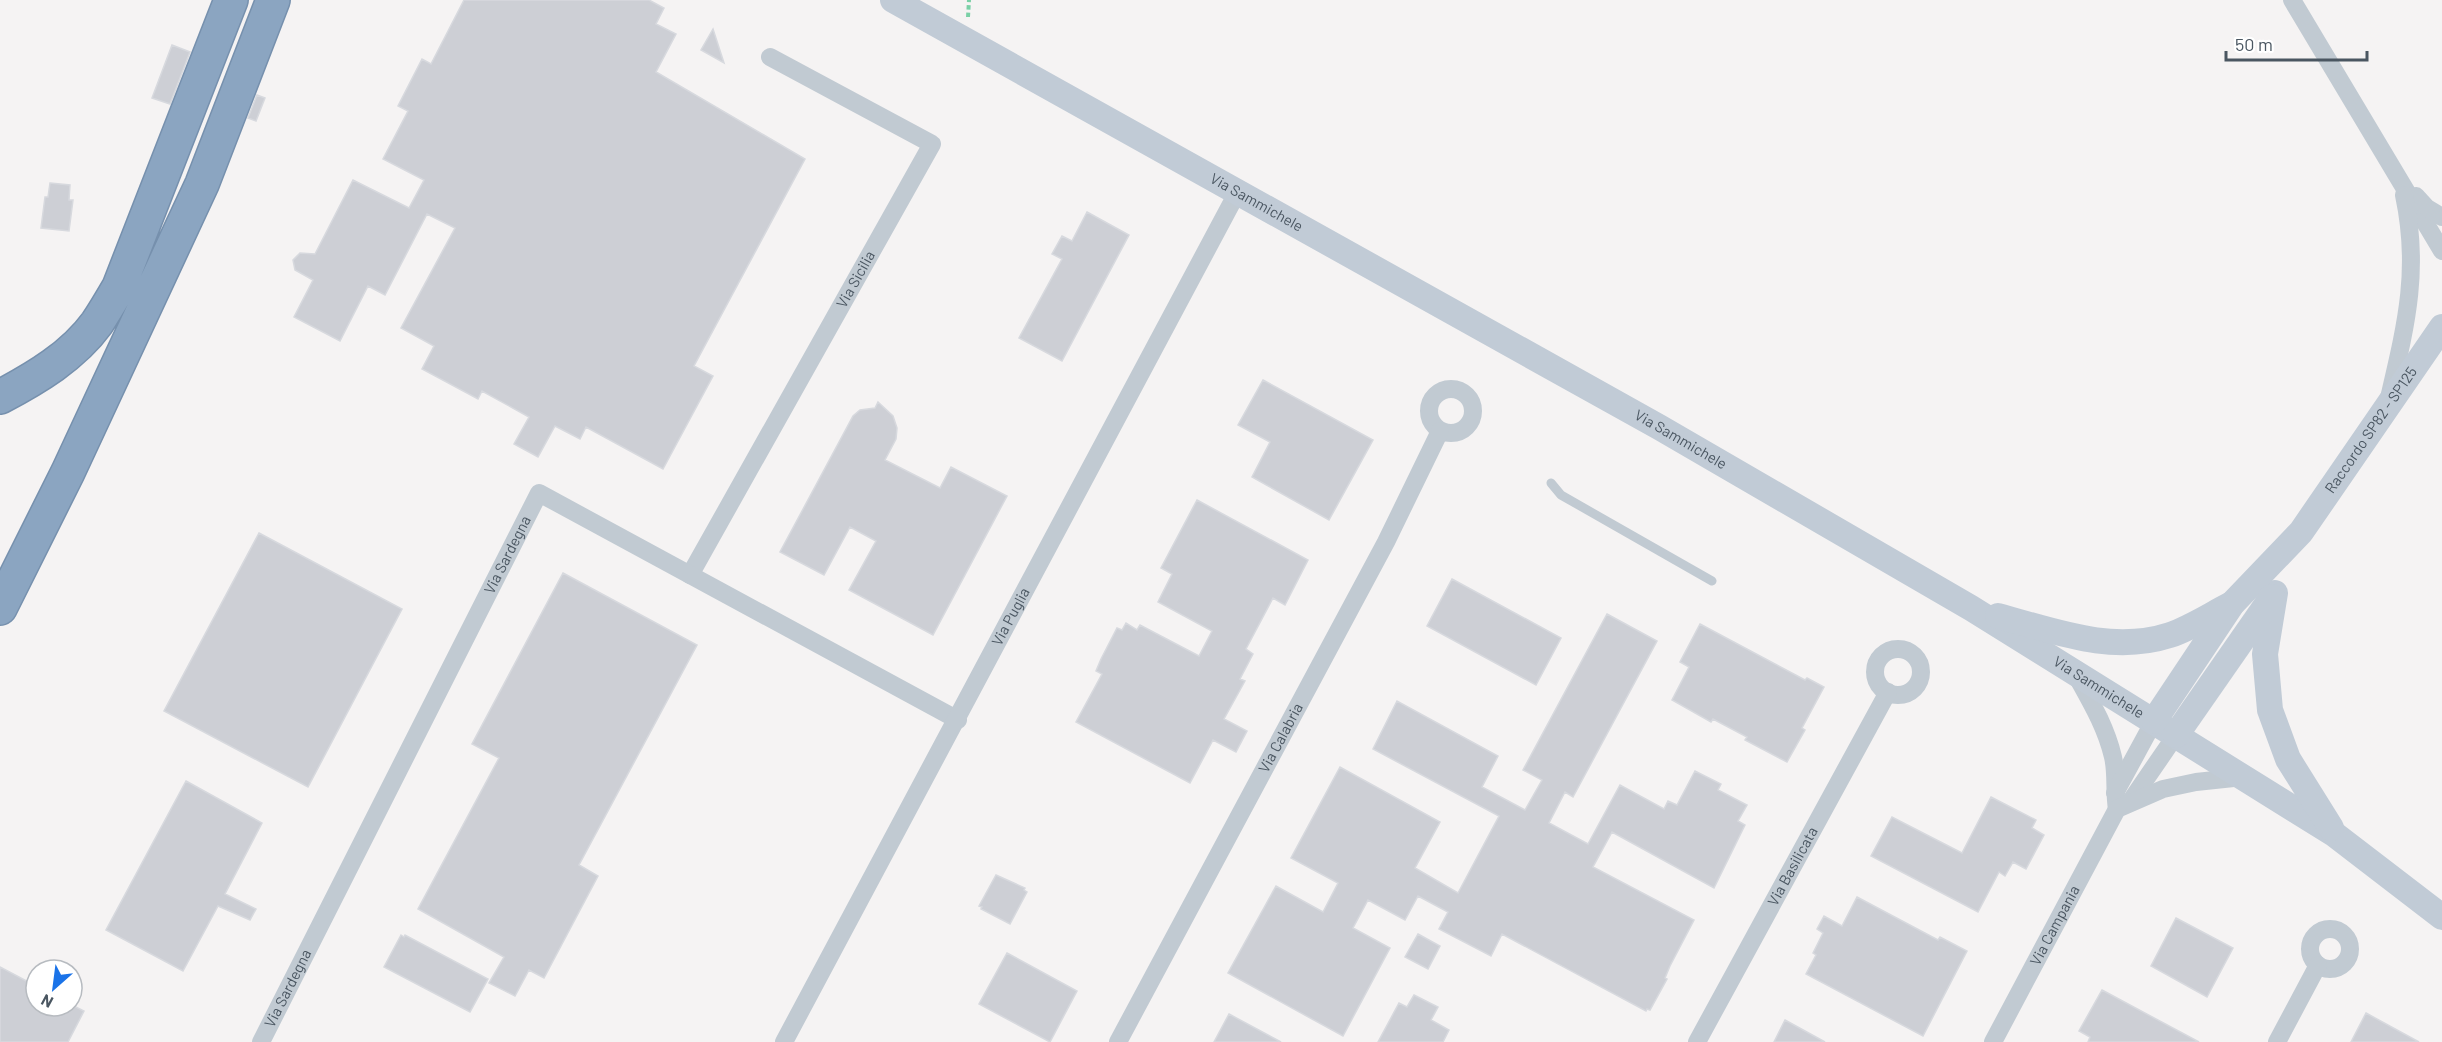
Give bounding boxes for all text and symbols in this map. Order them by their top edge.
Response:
scale bar [2226,24,2367,62]
text: 50 m [2235,33,2273,55]
street label: Via Sammichele [1207,169,1306,235]
street label: Via Sicilia [832,247,878,311]
street label: Raccordo SP82 - SP125 [2320,363,2420,496]
street label: Via Sammichele [1632,405,1730,472]
street label: Via Sardegna [480,512,534,596]
street label: Via Puglia [987,584,1033,648]
street label: Via Sammichele [2050,652,2148,722]
street label: Via Calabria [1254,700,1306,775]
street label: Via Basilicata [1763,823,1821,909]
street label: Via Campania [2026,882,2083,968]
street label: Via Sardegna [260,946,314,1030]
north arrow [24,958,84,1018]
text: N [38,991,56,1013]

